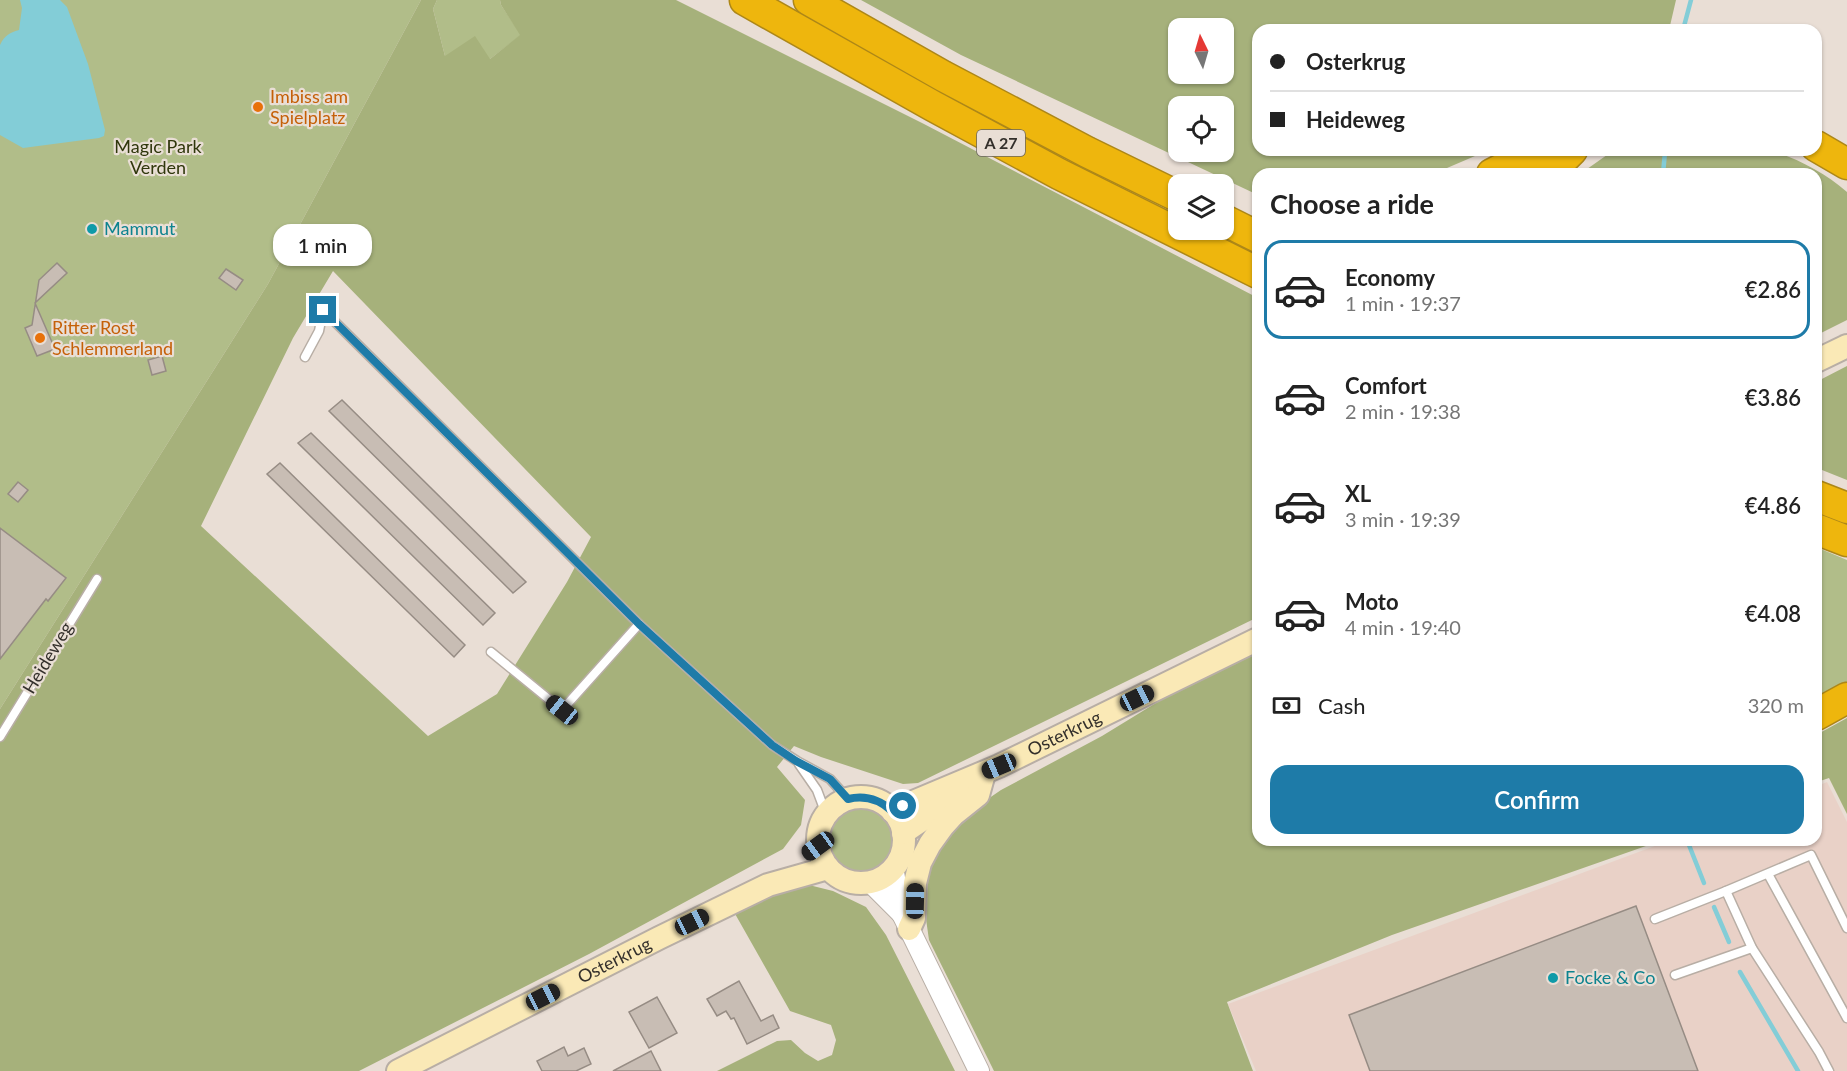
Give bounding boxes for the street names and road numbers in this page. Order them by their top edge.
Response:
road number: A 27 [977,130,1025,156]
street label: Heideweg [17,618,77,697]
street label: Osterkrug [1023,706,1105,760]
street label: Osterkrug [574,932,655,988]

